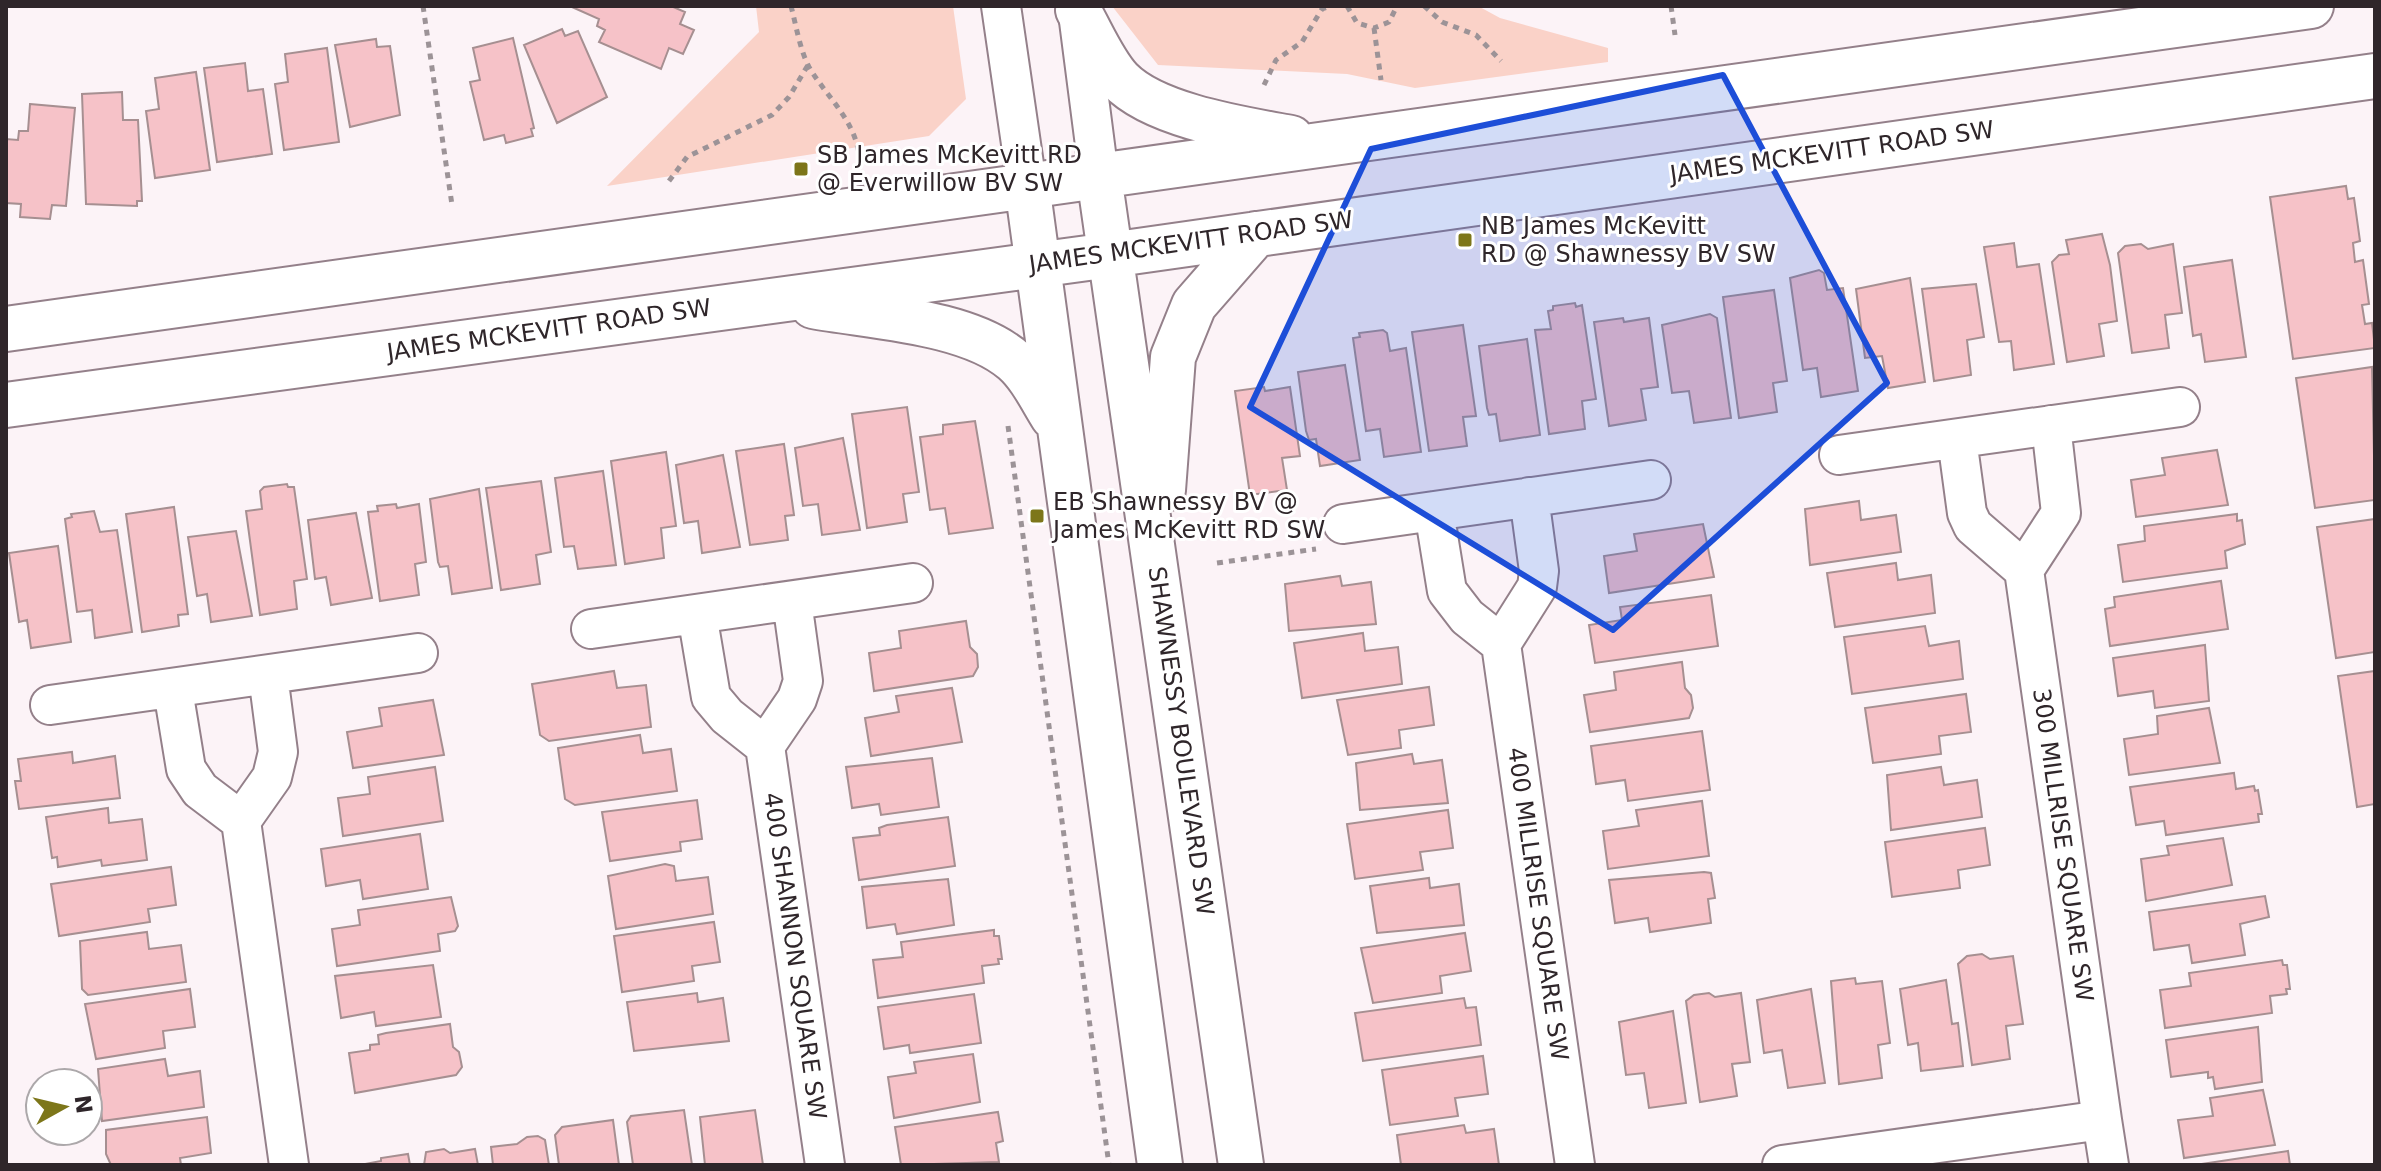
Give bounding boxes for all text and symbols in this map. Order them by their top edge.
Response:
street label: JAMES MCKEVITT ROAD SW [1666,115,1996,189]
place label: SB James McKevitt RD @ Everwillow BV SW [817,141,1082,197]
marker: SB James McKevitt RD @ Everwillow BV SW [792,160,810,178]
street label: JAMES MCKEVITT ROAD SW [1025,205,1355,279]
place label: NB James McKevitt RD @ Shawnessy BV SW [1481,212,1776,268]
marker: NB James McKevitt RD @ Shawnessy BV SW [1456,231,1474,249]
street label: JAMES MCKEVITT ROAD SW [383,293,713,367]
place label: EB Shawnessy BV @ James McKevitt RD SW [1051,488,1325,544]
marker: EB Shawnessy BV @ James McKevitt RD SW [1028,507,1046,525]
street label: SHAWNESSY BOULEVARD SW [1143,565,1219,917]
street label: 300 MILLRISE SQUARE SW [2027,686,2099,1004]
street label: 400 MILLRISE SQUARE SW [1502,745,1574,1063]
street label: 400 SHANNON SQUARE SW [758,791,832,1121]
north arrow [24,1067,104,1147]
text: N [70,1093,97,1115]

